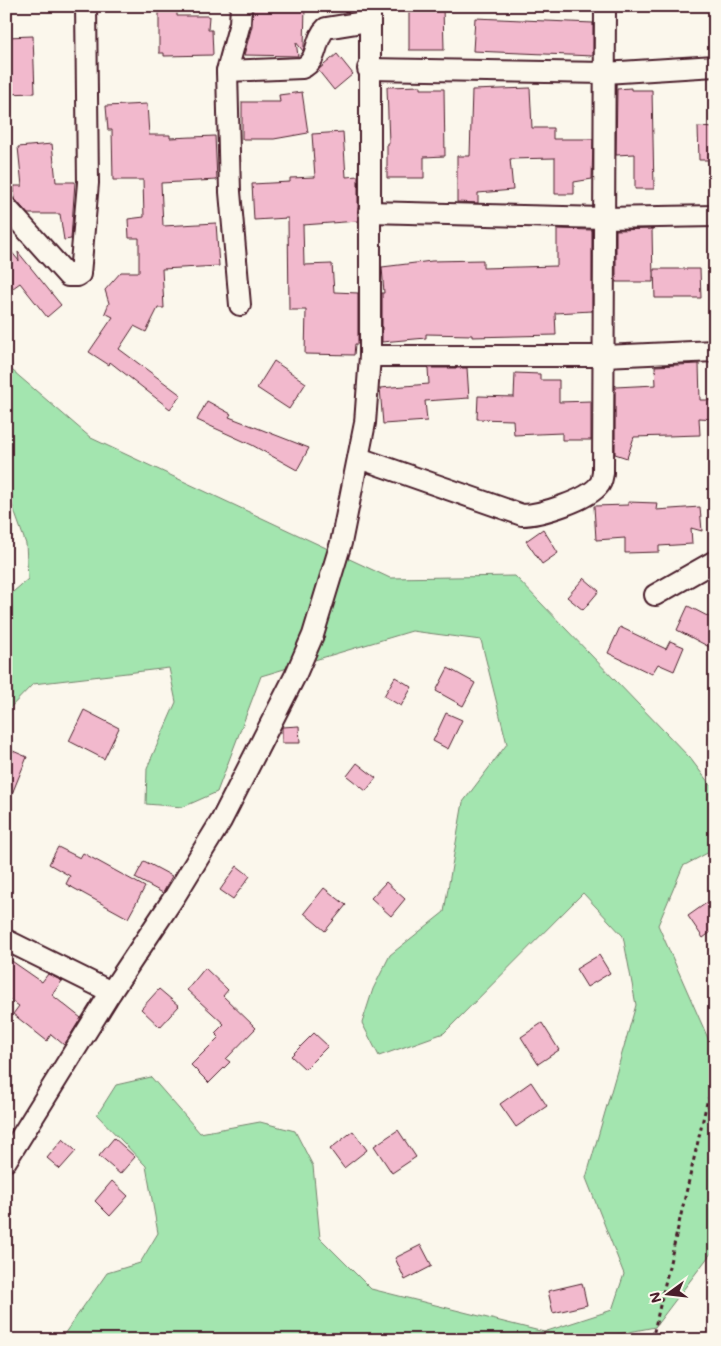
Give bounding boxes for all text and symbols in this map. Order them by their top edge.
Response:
north arrow [644,1268,694,1318]
text: N [644,1290,666,1305]

